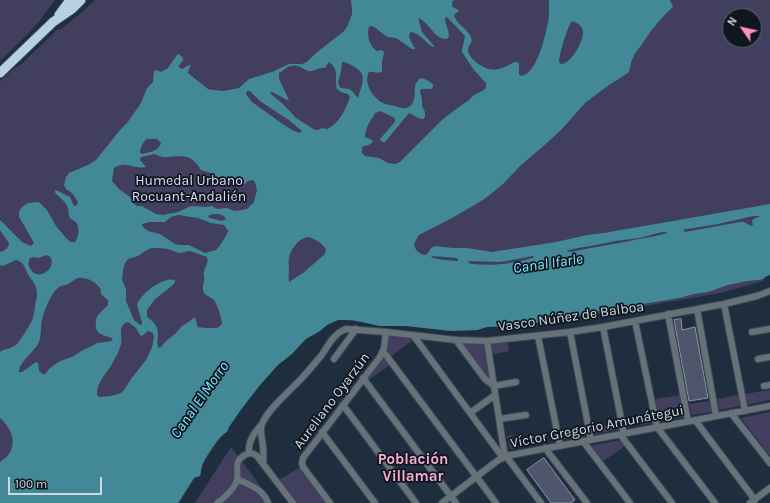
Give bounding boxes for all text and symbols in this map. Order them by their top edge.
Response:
north arrow [722,8,762,48]
text: N [725,15,740,28]
park label: Humedal Urbano Rocuant-Andalién [132,173,246,206]
water label: Canal Ifarle [512,250,584,278]
street label: Vasco Núñez de Balboa [497,298,645,336]
street label: Aureliano Oyarzún [290,350,374,452]
water label: Canal El Morro [167,358,233,442]
street label: Víctor Gregorio Amunátegui [509,402,685,452]
district label: Población Villamar [378,451,448,486]
scale bar [10,469,104,495]
text: 100 m [15,477,47,491]

